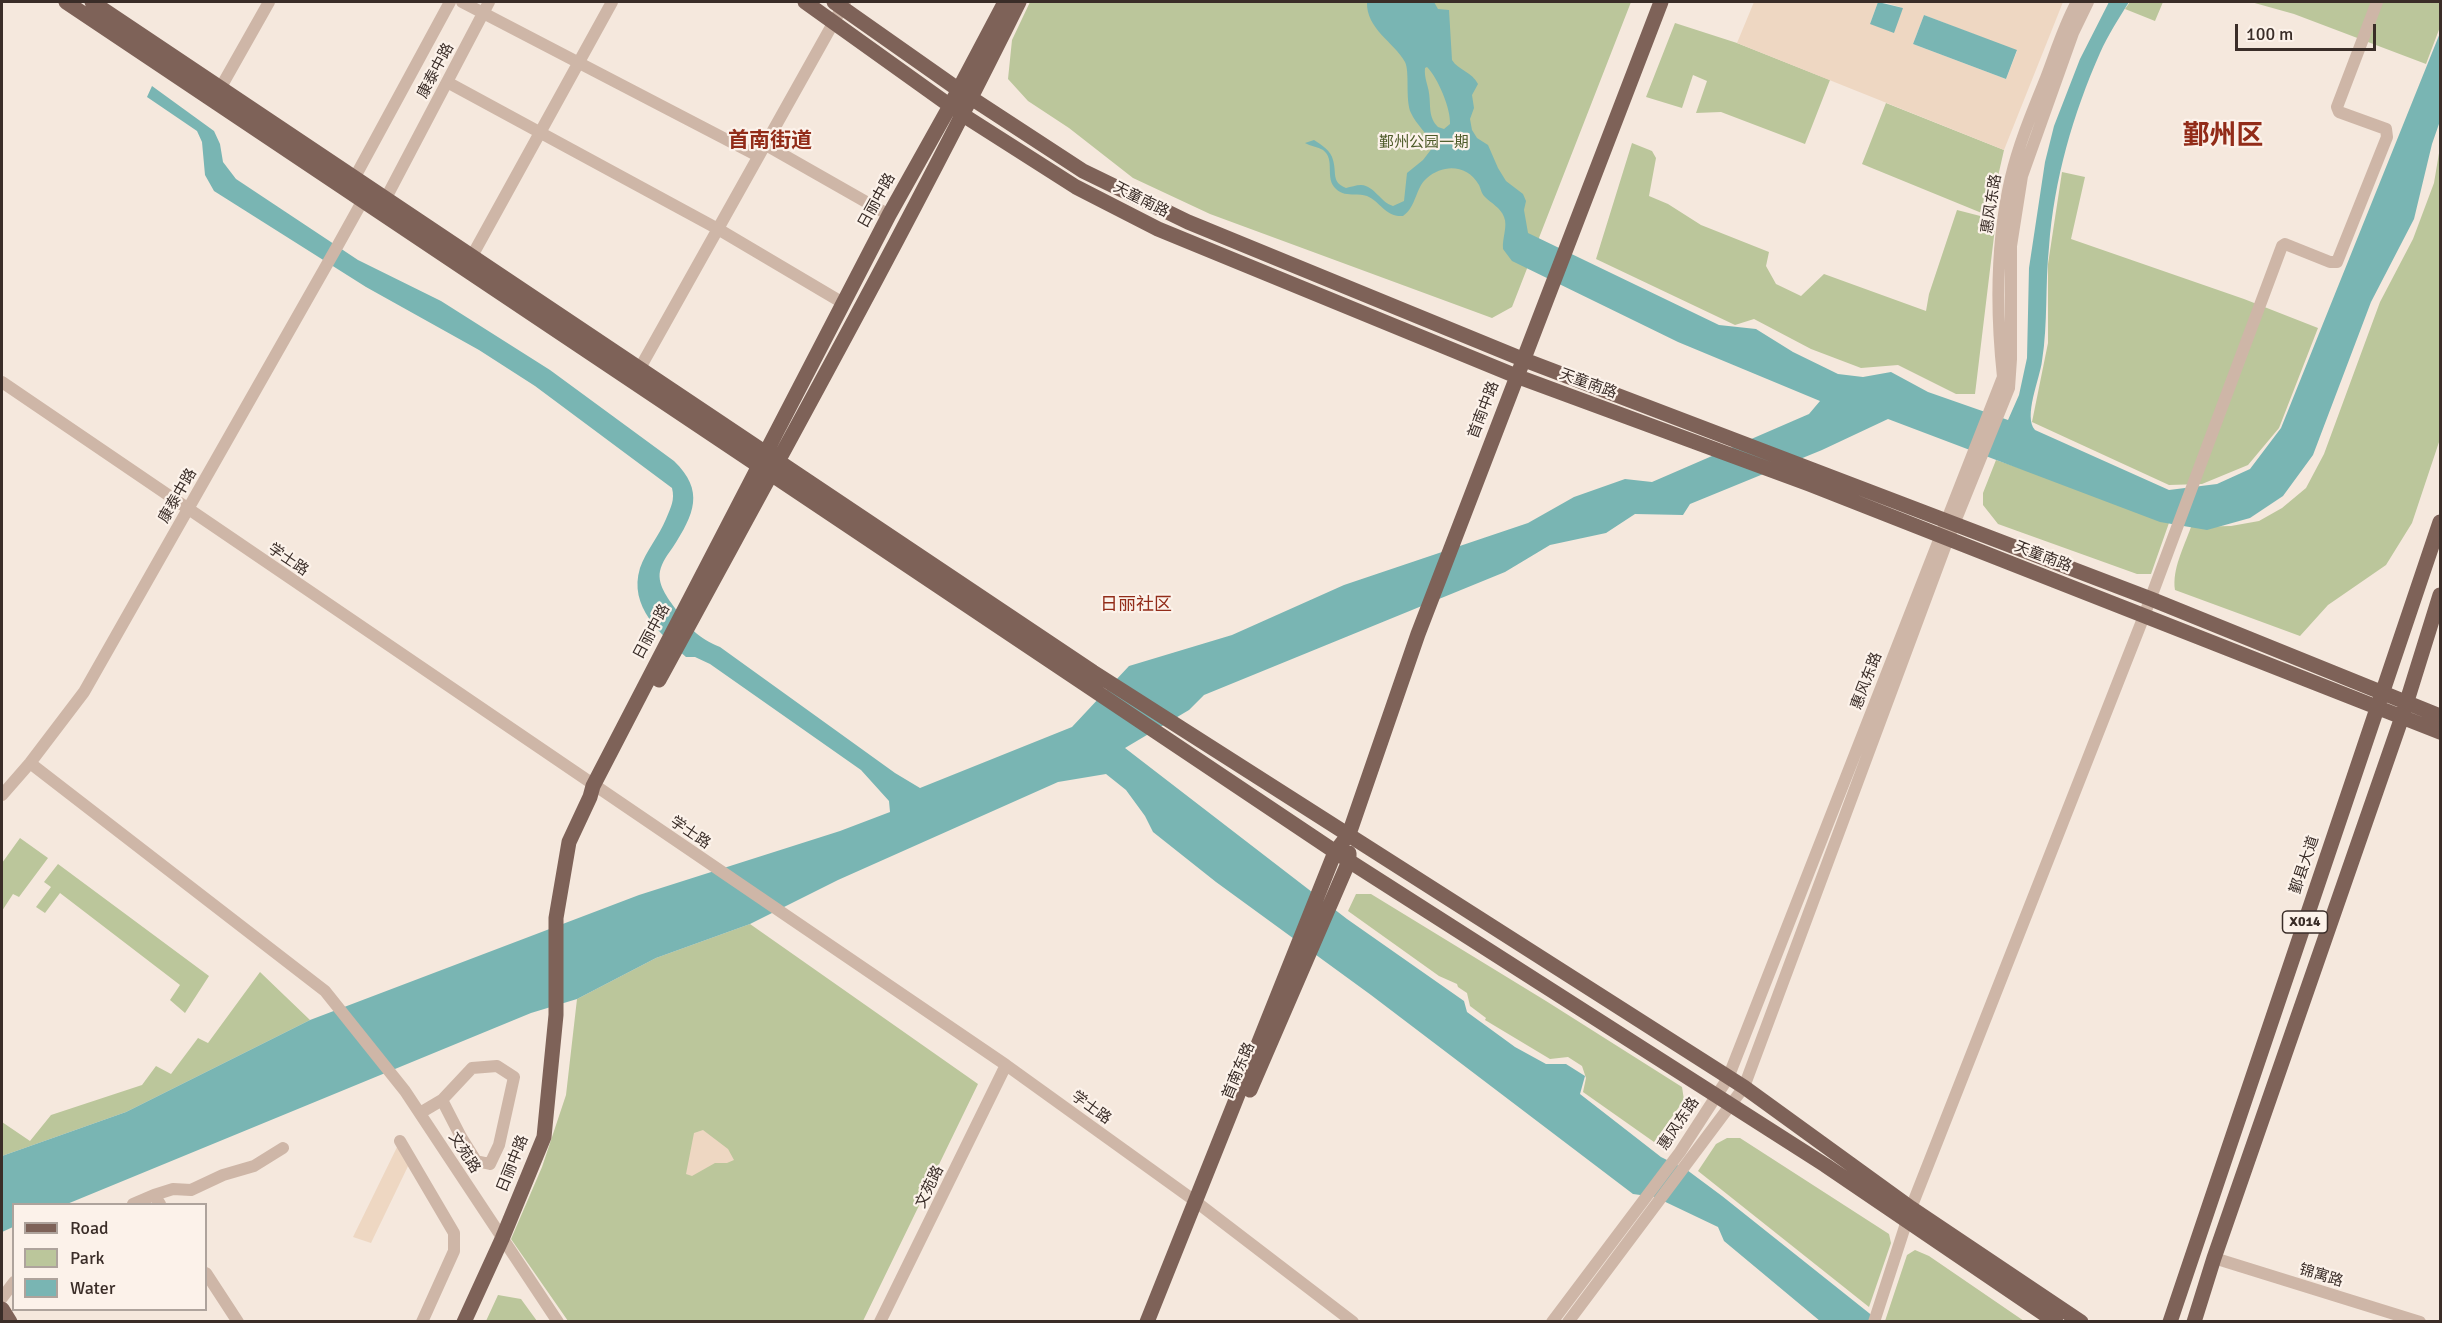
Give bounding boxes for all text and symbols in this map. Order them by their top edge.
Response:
scale bar [2238,12,2379,50]
text: 100 m [2246,23,2293,45]
street label: 康泰中路 [414,40,458,102]
district label: 鄞州区 [2183,121,2263,153]
district label: 首南街道 [728,128,812,154]
park label: 鄞州公园一期 [1379,134,1469,152]
street label: 日丽中路 [855,170,899,232]
street label: 惠风东路 [1978,173,2006,235]
street label: 天童南路 [1110,178,1172,222]
street label: 天童南路 [1557,365,1619,403]
street label: 首南中路 [1465,379,1503,441]
street label: 康泰中路 [155,466,201,526]
street label: 天童南路 [2012,538,2074,576]
street label: 学士路 [264,540,312,580]
district label: 日丽社区 [1100,594,1172,616]
street label: 日丽中路 [630,601,674,663]
street label: 惠风东路 [1848,650,1886,712]
street label: 学士路 [666,813,714,853]
street label: 鄞县大道 [2287,834,2323,896]
road number: X014 [2282,911,2328,933]
street label: 首南东路 [1219,1040,1259,1102]
street label: 学士路 [1068,1087,1114,1129]
street label: 惠风东路 [1655,1094,1703,1154]
street label: 文苑路 [444,1129,484,1177]
street label: 日丽中路 [493,1133,533,1195]
street label: 文苑路 [912,1163,948,1211]
legend [12,1203,207,1311]
text: Road [70,1217,109,1239]
text: Park [70,1247,105,1269]
street label: 锦寓路 [2297,1261,2345,1291]
text: Water [70,1277,115,1299]

